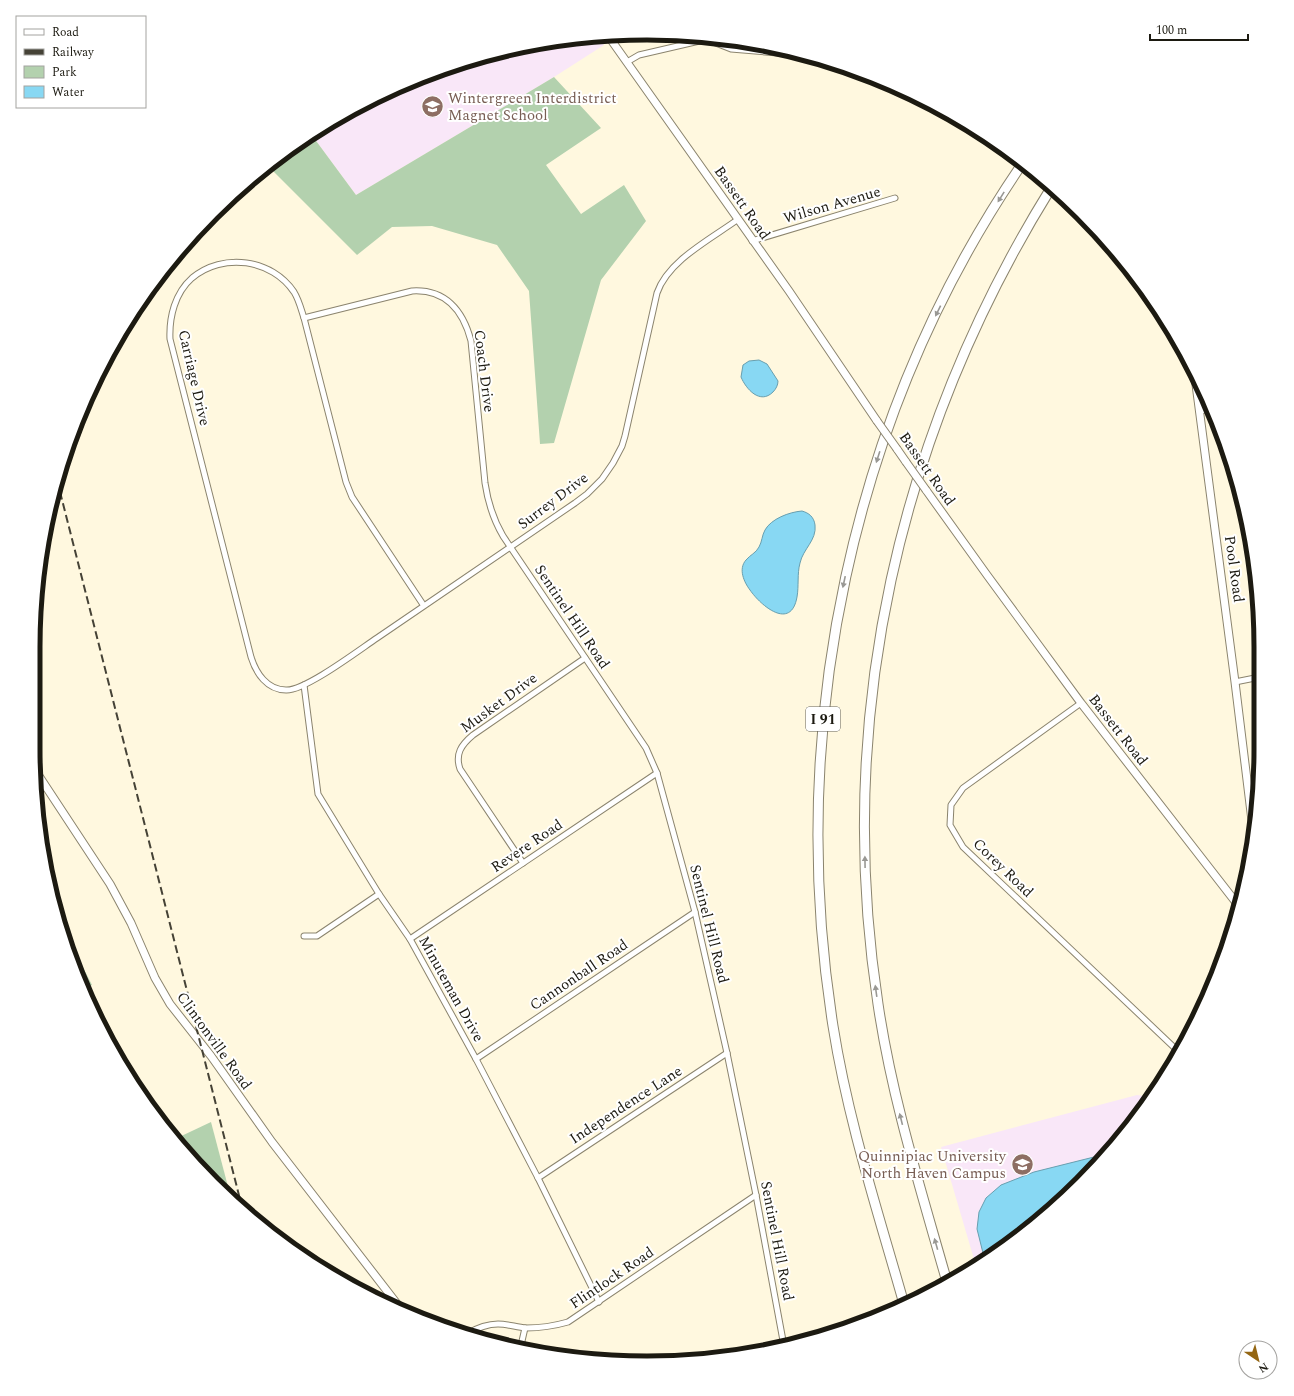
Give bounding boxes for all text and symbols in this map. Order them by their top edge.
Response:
legend [16,16,146,108]
scale bar [1150,16,1248,42]
text: 100 m [1156,21,1187,40]
text: Road [52,23,79,42]
text: Railway [52,43,95,62]
text: Park [52,63,77,82]
text: Water [52,83,84,102]
place label: Wintergreen Interdistrict Magnet School [448,87,617,127]
school or university icon: Wintergreen Interdistrict Magnet School [420,94,446,120]
street label: Bassett Road [708,161,776,245]
street label: Wilson Avenue [781,180,883,230]
one-way arrow [997,191,1004,203]
one-way arrow [935,305,941,316]
street label: Carriage Drive [172,328,216,428]
street label: Coach Drive [468,329,500,413]
street label: Bassett Road [893,427,961,511]
one-way arrow [875,451,881,463]
street label: Surrey Drive [513,467,593,535]
street label: Pool Road [1218,534,1250,604]
street label: Sentinel Hill Road [528,560,616,674]
one-way arrow [841,576,847,588]
street label: Musket Drive [456,667,542,739]
street label: Bassett Road [1083,689,1153,771]
road number: I 91 [806,707,840,731]
street label: Revere Road [486,813,568,879]
street label: Corey Road [967,833,1039,903]
one-way arrow [862,856,869,868]
street label: Sentinel Hill Road [683,862,735,986]
street label: Minuteman Drive [412,932,490,1046]
street label: Cannonball Road [525,933,633,1017]
one-way arrow [873,985,879,998]
street label: Clintonville Road [171,987,257,1095]
street label: Independence Lane [565,1060,687,1150]
one-way arrow [898,1113,904,1125]
place label: Quinnipiac University North Haven Campus [858,1145,1007,1185]
school or university icon: Quinnipiac University North Haven Campus [1009,1152,1035,1178]
street label: Sentinel Hill Road [754,1179,800,1303]
one-way arrow [933,1238,939,1250]
street label: Flintlock Road [565,1241,659,1315]
north arrow [1238,1340,1278,1380]
text: N [1255,1358,1272,1377]

